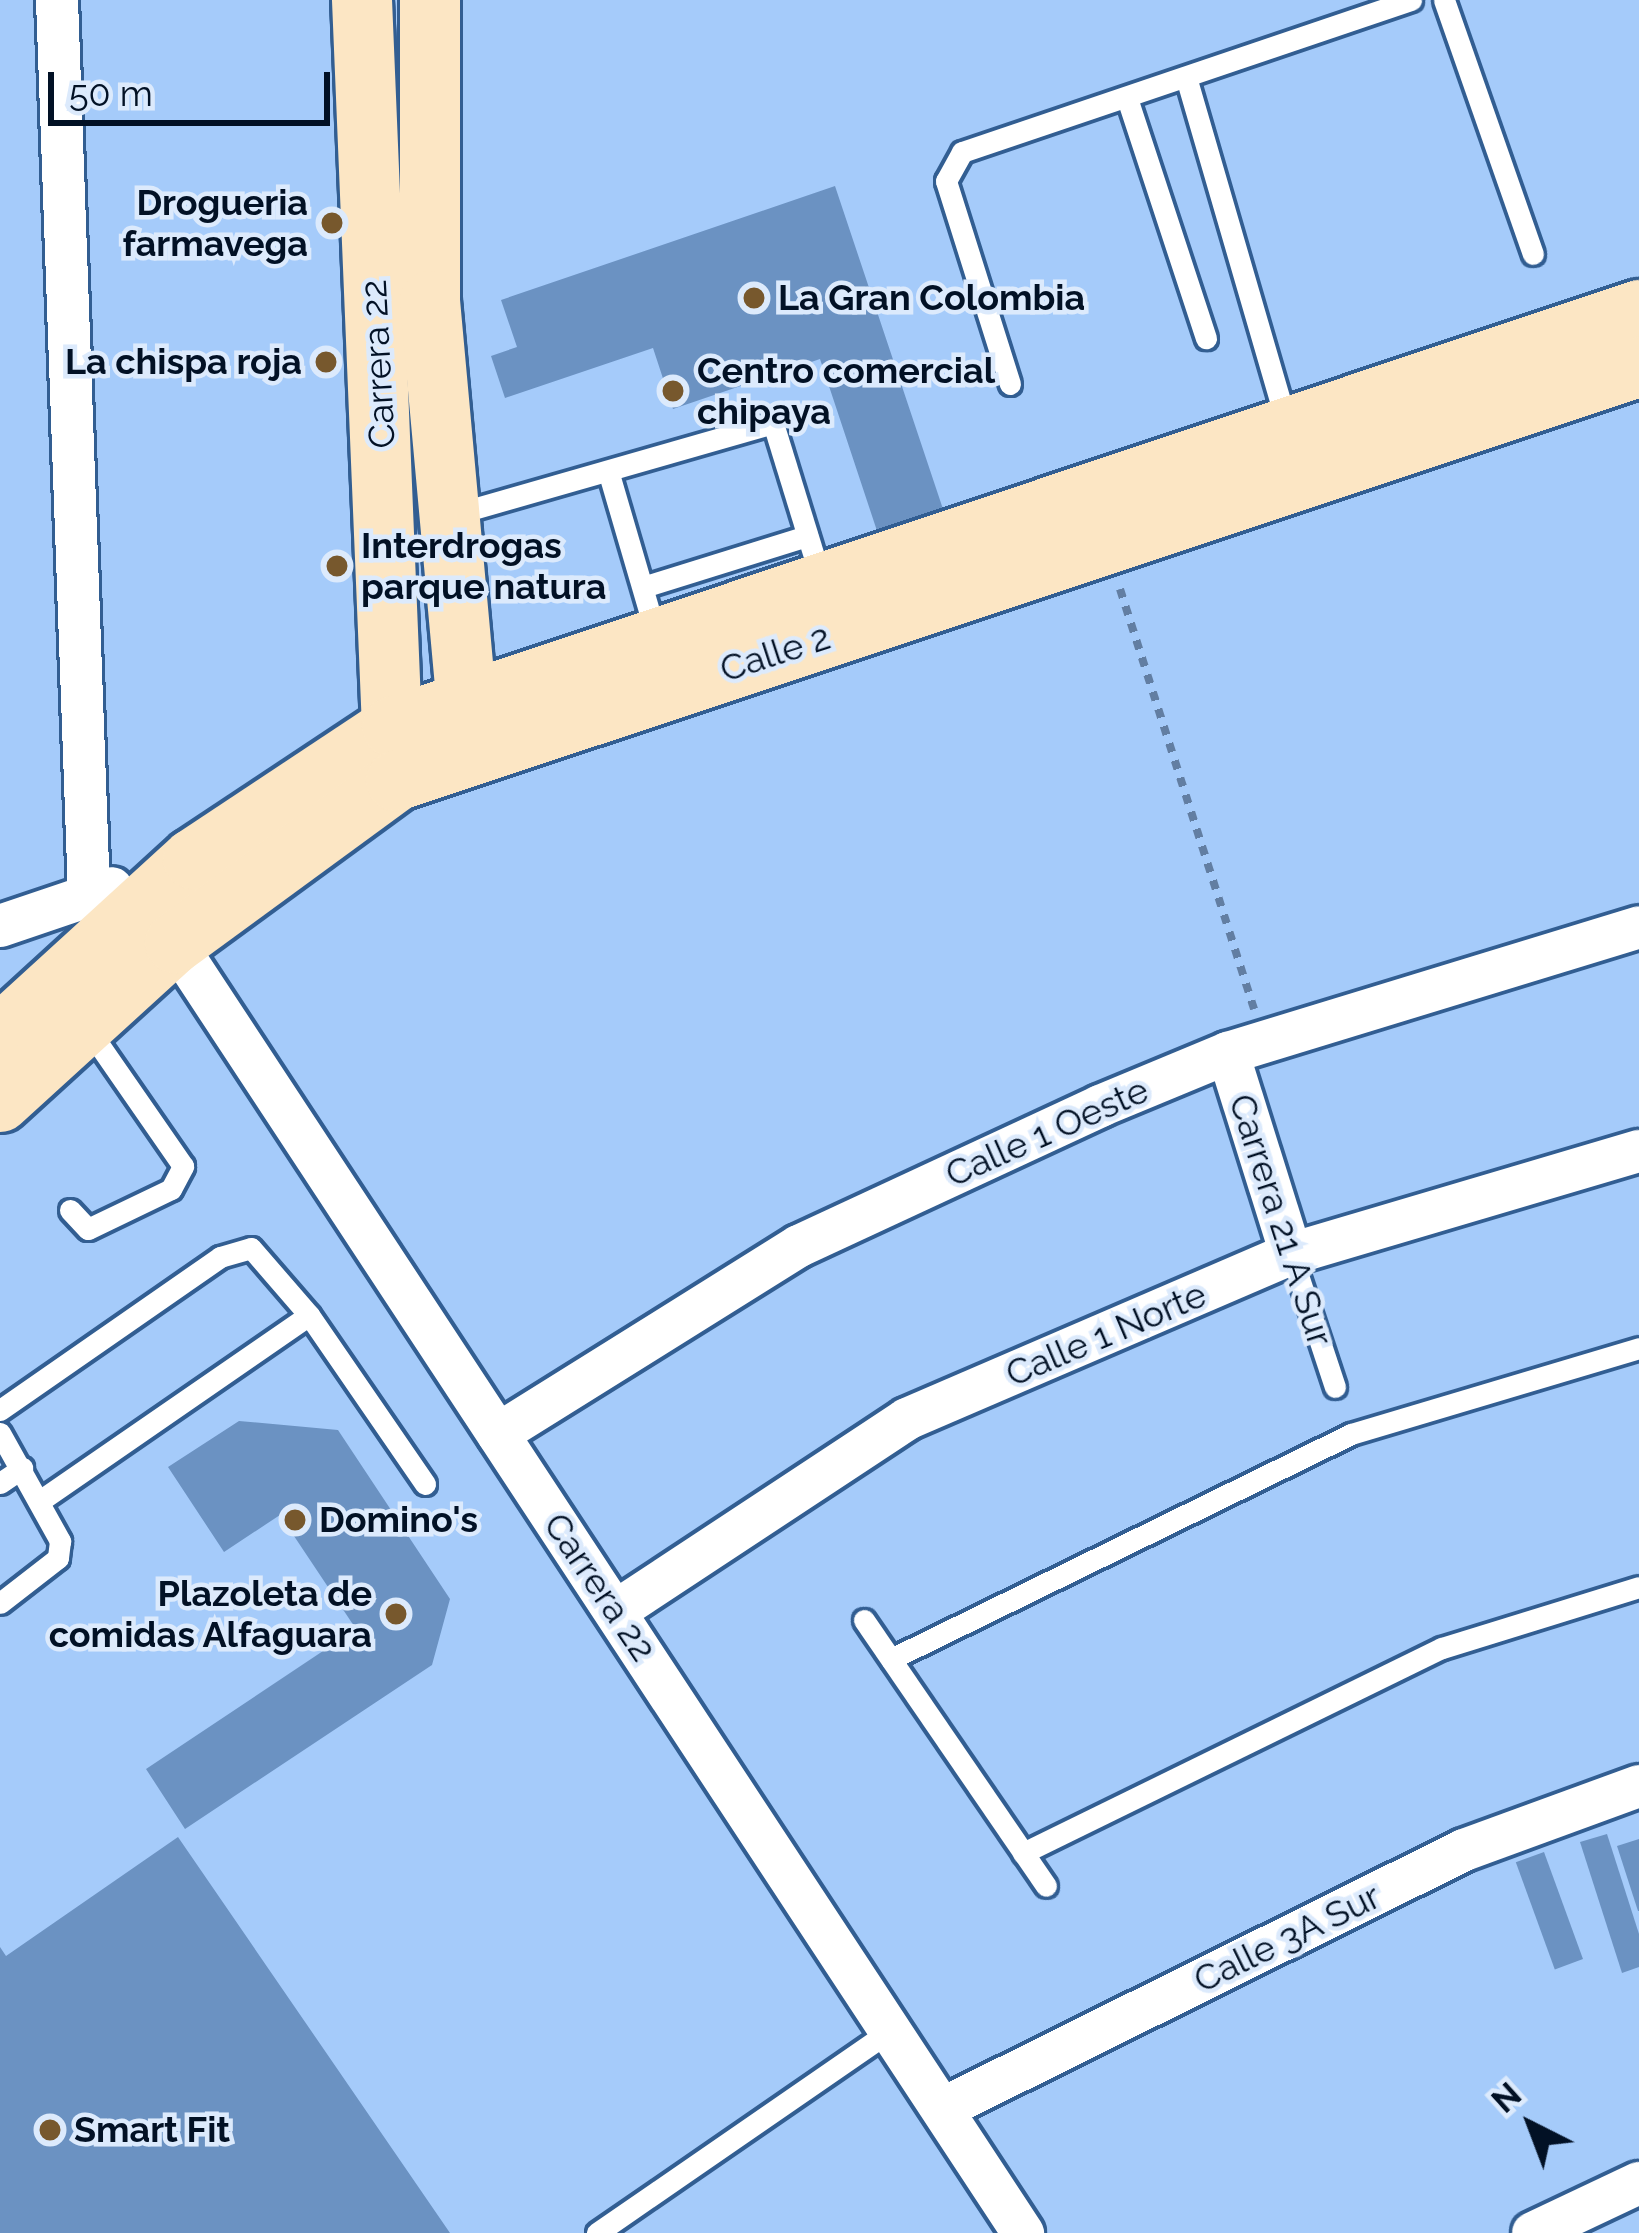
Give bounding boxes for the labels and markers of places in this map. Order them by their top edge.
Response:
place label: Drogueria farmavega [122,180,308,265]
marker: Drogueria farmavega [319,210,345,236]
place label: La Gran Colombia [778,276,1085,320]
marker: La Gran Colombia [741,285,767,311]
place label: La chispa roja [65,340,302,384]
place label: Centro comercial chipaya [697,348,995,433]
marker: La chispa roja [313,349,339,375]
marker: Centro comercial chipaya [660,378,686,404]
place label: Interdrogas parque natura [361,523,606,608]
marker: Interdrogas parque natura [324,553,350,579]
place label: Domino's [319,1498,478,1542]
marker: Domino's [282,1507,308,1533]
place label: Plazoleta de comidas Alfaguara [48,1571,372,1656]
marker: Plazoleta de comidas Alfaguara [383,1601,409,1627]
place label: Smart Fit [74,2108,230,2152]
marker: Smart Fit [37,2117,63,2143]

